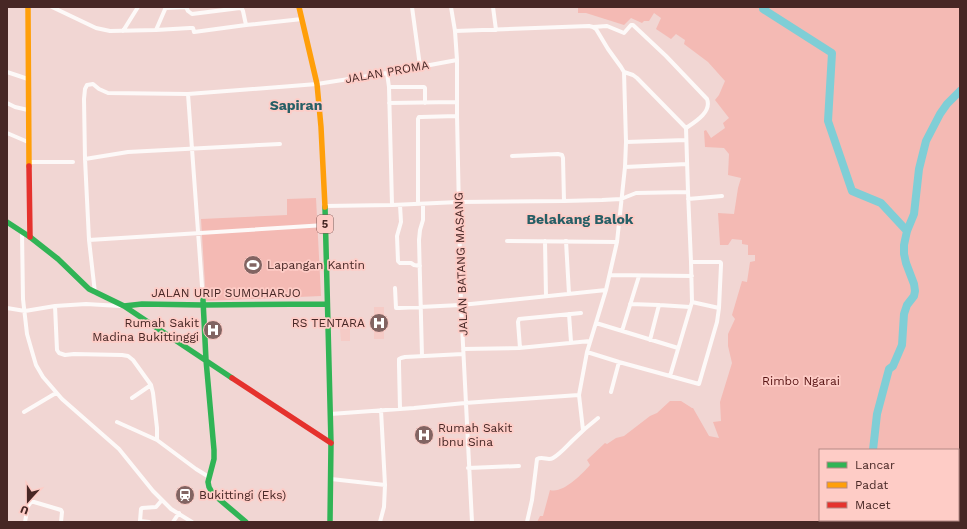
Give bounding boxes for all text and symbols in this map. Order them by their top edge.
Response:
street label: JALAN PROMA [344,58,430,86]
district label: Sapiran [270,97,322,113]
street label: JALAN BATANG MASANG [451,192,471,336]
district label: Belakang Balok [526,211,634,227]
road number: 5 [317,215,333,233]
sports icon: Lapangan Kantin [242,254,264,276]
place label: Lapangan Kantin [267,258,365,272]
street label: JALAN URIP SUMOHARJO [151,286,301,300]
hospital icon: RS TENTARA [368,312,390,334]
place label: Rumah Sakit Madina Bukittinggi [92,316,199,344]
place label: RS TENTARA [292,316,365,330]
hospital icon: Rumah Sakit Madina Bukittinggi [202,319,224,341]
park label: Rimbo Ngarai [762,374,840,388]
place label: Rumah Sakit Ibnu Sina [438,421,512,449]
hospital icon: Rumah Sakit Ibnu Sina [413,424,435,446]
legend [819,449,959,521]
text: Lancar [855,458,895,472]
text: Padat [855,478,888,492]
north arrow [8,481,48,521]
station icon: Bukittingi (Eks) [174,484,196,506]
place label: Bukittingi (Eks) [199,488,286,502]
text: Macet [855,498,890,512]
text: U [18,502,31,517]

